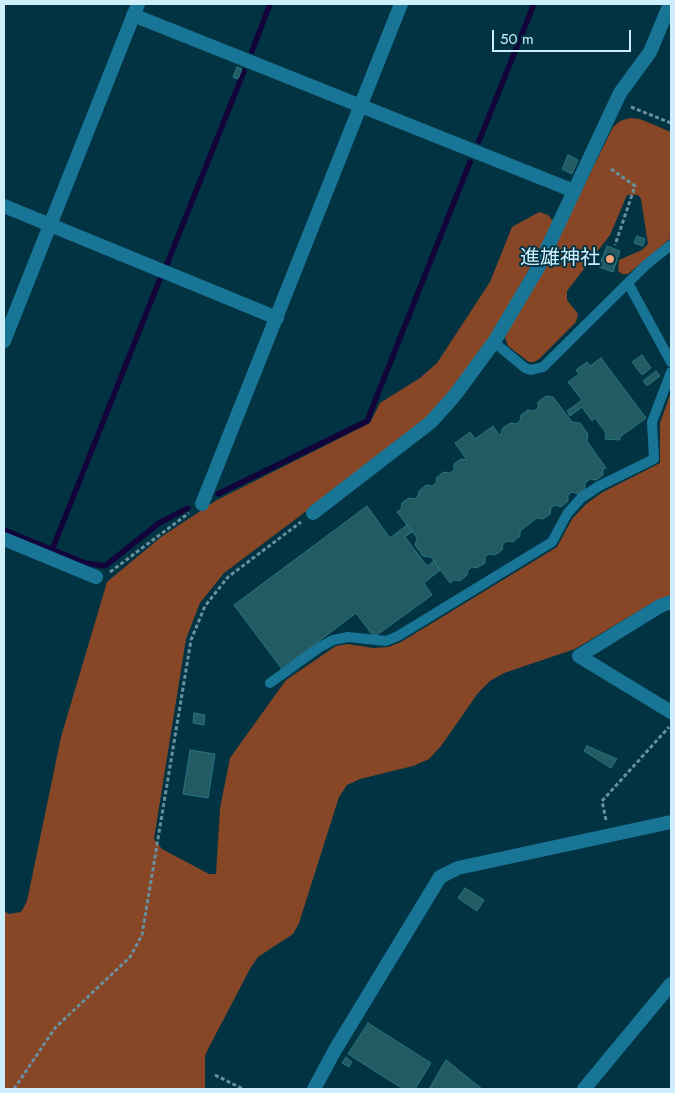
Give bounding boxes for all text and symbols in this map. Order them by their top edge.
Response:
scale bar [495,20,634,52]
text: 50 m [500,28,534,50]
place label: 進雄神社 [520,247,600,271]
marker: 進雄神社 [604,253,616,265]

